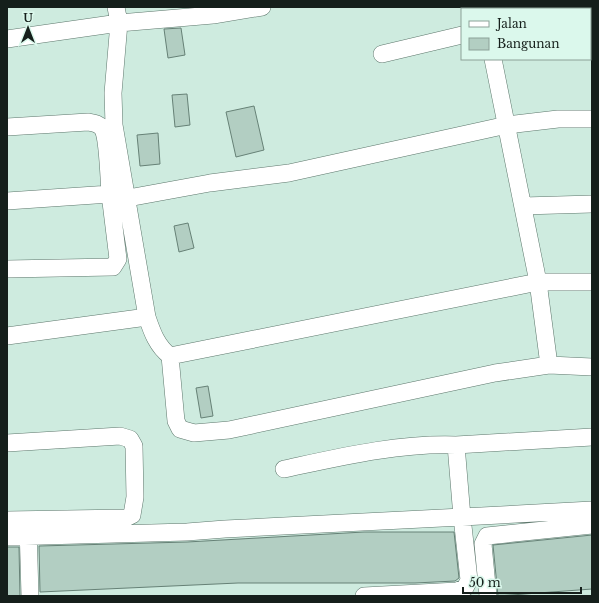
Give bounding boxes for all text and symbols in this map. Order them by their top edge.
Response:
north arrow [8,8,48,48]
legend [461,8,591,60]
text: U [23,11,33,25]
text: Jalan [495,16,527,31]
text: Bangunan [497,36,560,51]
scale bar [463,569,581,595]
text: 50 m [469,575,501,590]

